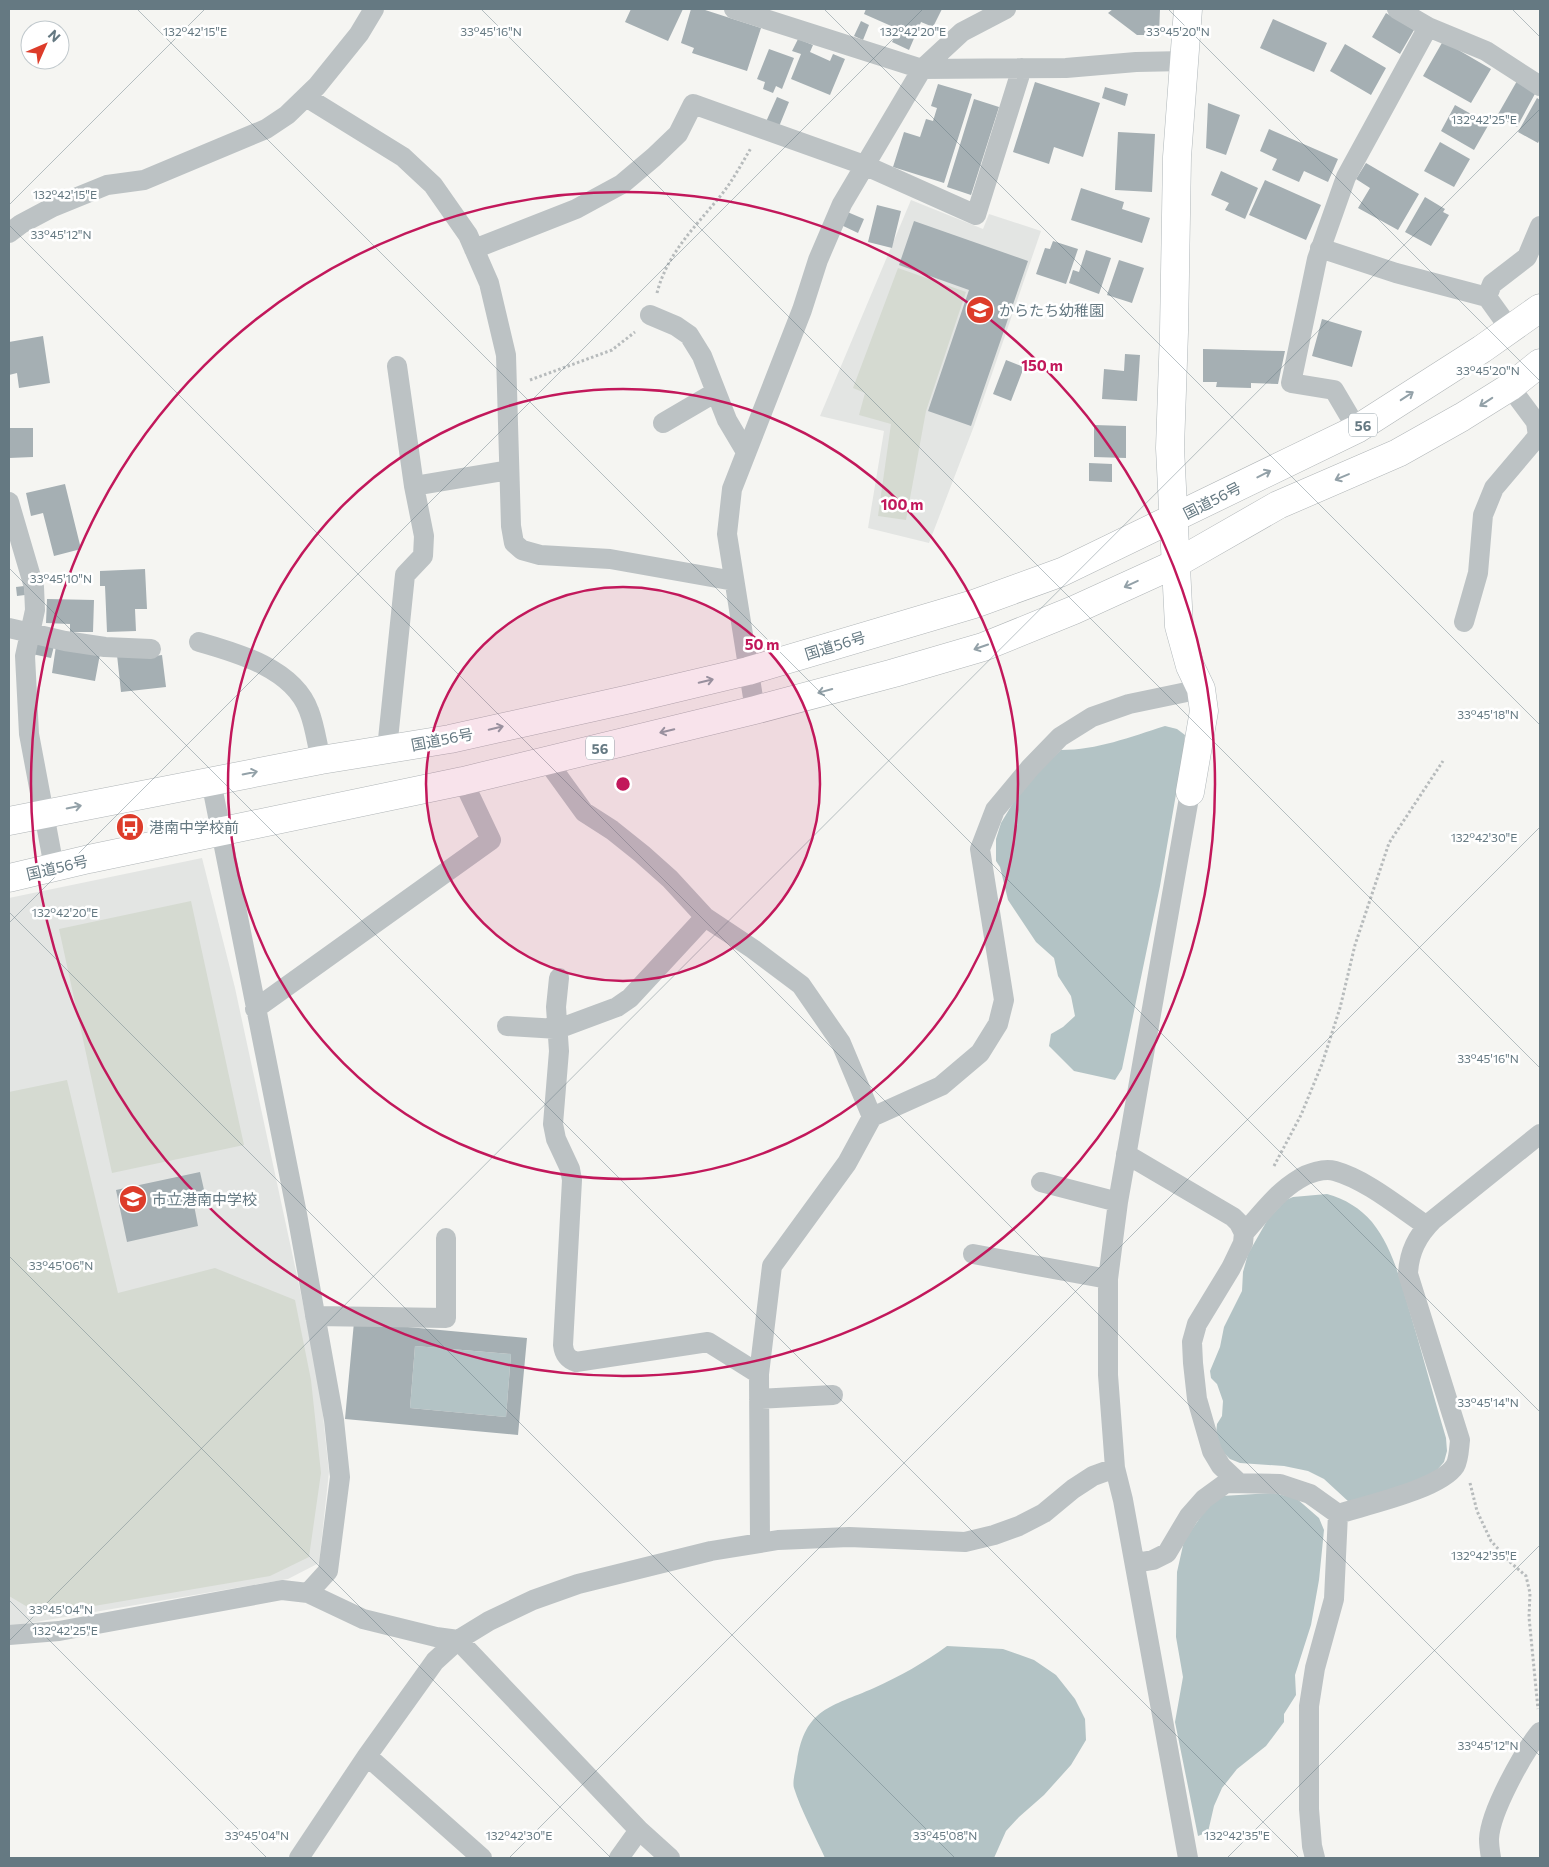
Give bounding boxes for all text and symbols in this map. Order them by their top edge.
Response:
north arrow [20,20,70,70]
text: 132°42'15"E [163,24,227,38]
text: 33°45'16"N [460,24,522,38]
text: 132°42'20"E [880,24,946,38]
text: 33°45'20"N [1146,24,1210,38]
text: N [45,26,64,45]
text: 132°42'25"E [1451,112,1517,126]
text: 132°42'15"E [33,187,97,201]
text: 33°45'12"N [30,227,92,241]
school or university icon: からたち幼稚園 [965,295,995,325]
place label: からたち幼稚園 [999,301,1104,319]
text: 150 m [1021,356,1063,374]
text: 33°45'20"N [1456,363,1520,377]
one-way arrow [1399,391,1413,401]
one-way arrow [1480,397,1494,407]
road number: 56 [1349,414,1377,436]
one-way arrow [1256,468,1271,478]
one-way arrow [1335,472,1350,482]
street label: 国道56号 [1180,478,1244,522]
text: 100 m [881,495,923,513]
text: 33°45'10"N [30,571,92,585]
one-way arrow [1124,580,1139,589]
street label: 国道56号 [802,627,868,663]
text: 50 m [745,635,779,653]
one-way arrow [973,643,989,653]
one-way arrow [697,676,713,685]
one-way arrow [817,687,833,697]
text: 33°45'18"N [1457,707,1519,721]
one-way arrow [488,723,504,732]
street label: 国道56号 [409,724,475,754]
one-way arrow [660,727,676,736]
road number: 56 [586,736,614,760]
one-way arrow [242,768,258,778]
centre of rings [614,775,632,793]
one-way arrow [65,802,81,812]
bus stop icon: 港南中学校前 [115,812,145,842]
place label: 港南中学校前 [149,818,239,836]
text: 132°42'30"E [1451,830,1517,844]
street label: 国道56号 [24,851,90,883]
text: 132°42'20"E [32,905,98,919]
text: 33°45'16"N [1457,1051,1519,1065]
school or university icon: 市立港南中学校 [118,1184,148,1214]
place label: 市立港南中学校 [152,1190,257,1208]
text: 33°45'06"N [29,1258,93,1272]
text: 33°45'14"N [1457,1395,1519,1409]
text: 132°42'35"E [1451,1548,1517,1562]
text: 33°45'04"N [29,1602,93,1616]
text: 132°42'25"E [32,1623,98,1637]
text: 33°45'12"N [1457,1738,1519,1752]
text: 33°45'04"N [225,1828,289,1842]
text: 132°42'30"E [486,1828,552,1842]
text: 33°45'08"N [913,1828,977,1842]
text: 132°42'35"E [1204,1828,1270,1842]

